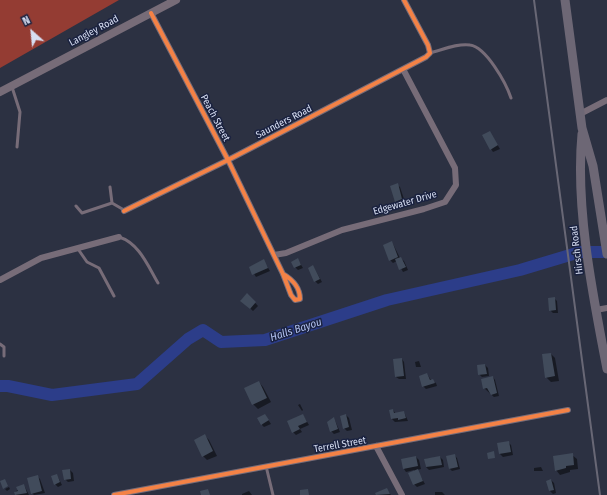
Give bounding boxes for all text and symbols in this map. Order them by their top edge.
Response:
north arrow [12,12,52,52]
street label: Langley Road [67,13,121,49]
text: N [20,14,32,28]
street label: Peach Street [198,93,232,143]
street label: Saunders Road [254,103,314,141]
street label: Edgewater Drive [372,188,438,218]
street label: Hirsch Road [568,225,586,275]
water label: Halls Bayou [269,315,323,345]
street label: Terrell Street [313,434,367,456]

